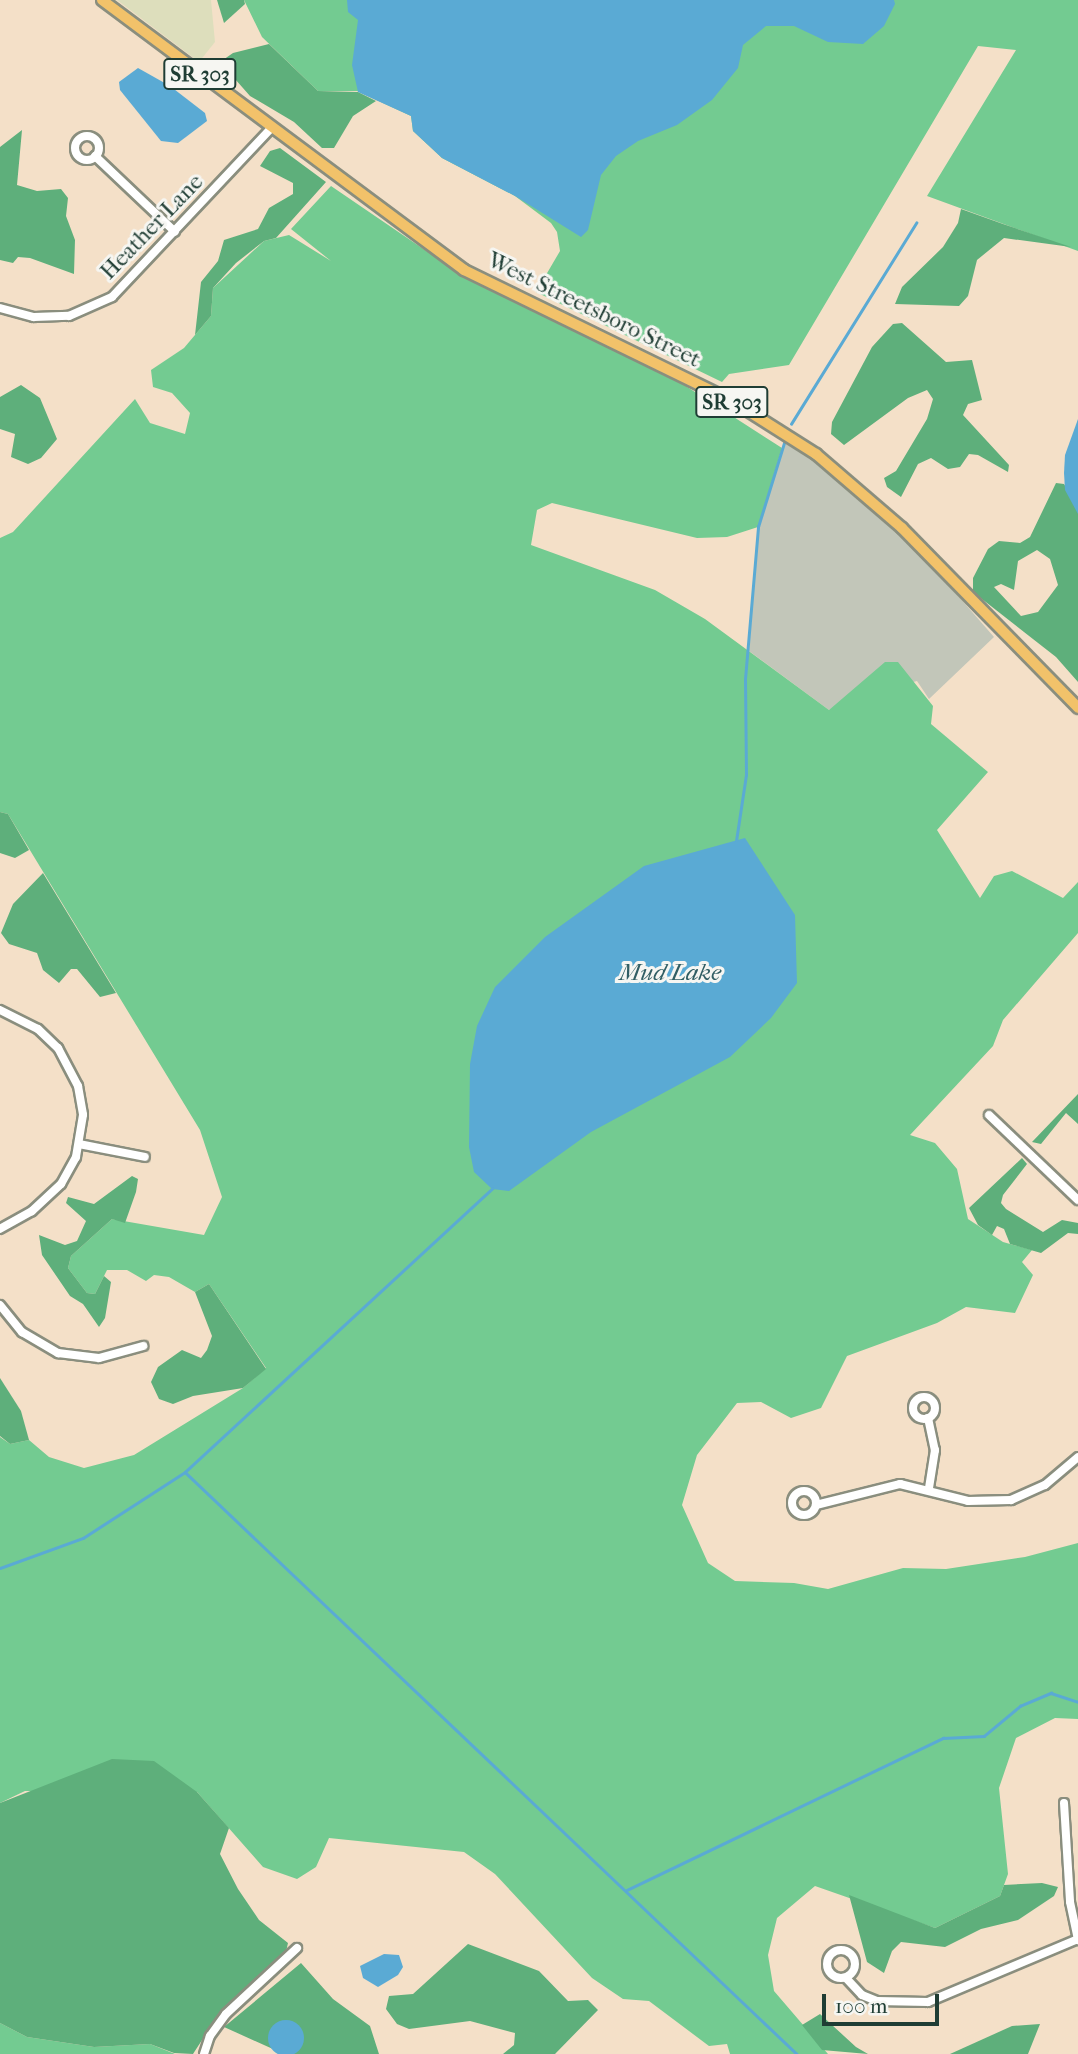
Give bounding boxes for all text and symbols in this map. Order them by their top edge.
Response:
road number: SR 303 [163,56,237,92]
street label: Heather Lane [95,168,209,286]
street label: West Streetsboro Street [483,246,705,374]
road number: SR 303 [695,384,769,420]
water label: Mud Lake [619,959,721,987]
scale bar [826,1980,943,2024]
text: 100 m [835,1994,888,2018]

